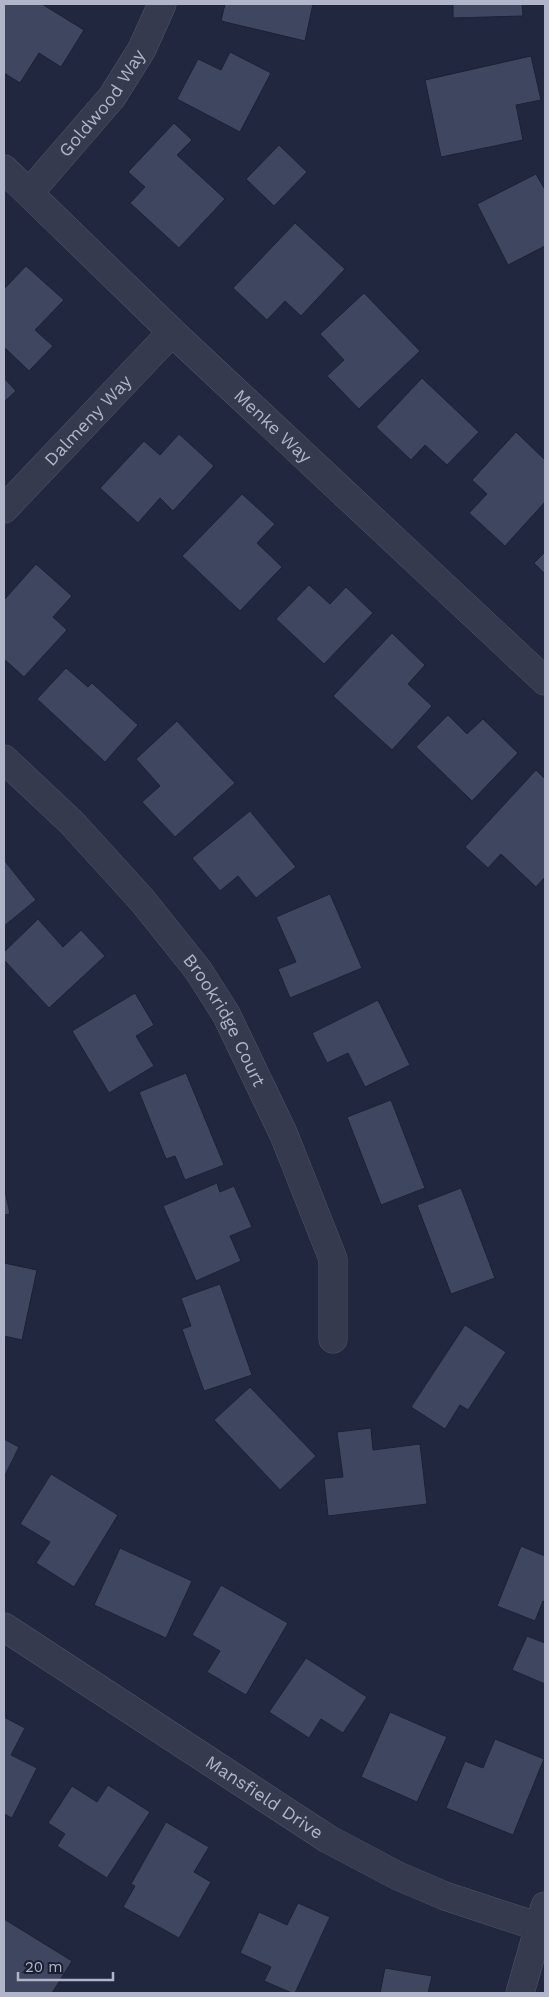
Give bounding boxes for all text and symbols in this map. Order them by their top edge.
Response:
street label: Goldwood Way [54,45,149,161]
street label: Dalmeny Way [40,370,136,470]
street label: Menke Way [230,385,317,468]
street label: Brookridge Court [179,949,270,1090]
street label: Mansfield Drive [202,1751,327,1843]
scale bar [18,1950,112,1982]
text: 20 m [25,1958,63,1976]

